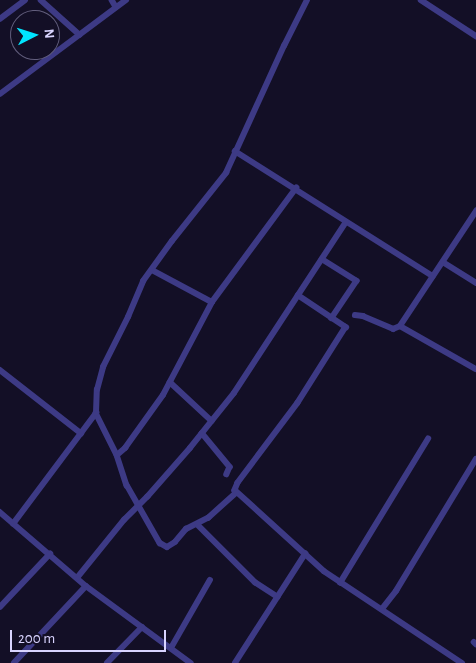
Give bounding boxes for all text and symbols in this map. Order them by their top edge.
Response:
north arrow [10,10,60,60]
text: N [42,28,56,39]
scale bar [12,620,169,652]
text: 200 m [18,631,55,646]

